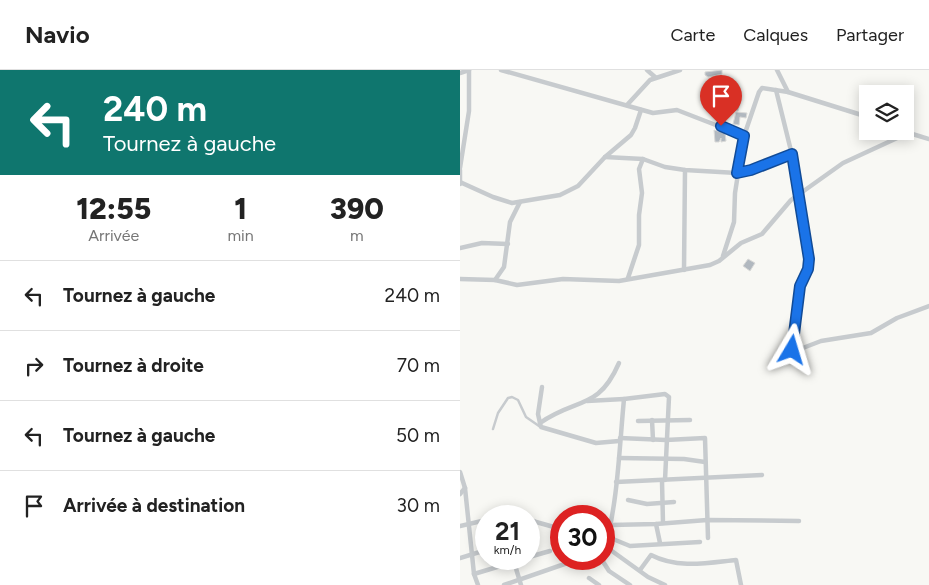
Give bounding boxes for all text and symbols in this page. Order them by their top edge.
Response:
text: Navio [25,20,90,49]
text: Carte [670,24,715,46]
text: Calques [743,24,808,46]
text: Partager [836,24,904,46]
pin [700,75,742,126]
icon: arrive [707,82,735,110]
map controls [859,85,914,140]
button: layers [859,85,914,140]
text: 240 m [103,88,207,130]
icon: left [20,90,85,155]
text: Tournez à gauche [103,130,276,157]
text: 12:55 [76,190,151,227]
text: 1 [234,190,247,227]
text: 390 [330,190,384,227]
text: Arrivée [88,226,139,245]
text: min [227,226,254,245]
text: m [350,226,364,245]
icon: left [20,282,48,310]
text: Tournez à gauche [63,284,215,307]
text: 240 m [385,284,440,307]
position arrow [765,323,817,375]
icon: right [20,352,48,380]
text: Tournez à droite [63,354,204,377]
text: 70 m [397,354,440,377]
icon: left [20,422,48,450]
text: Tournez à gauche [63,424,215,447]
text: 50 m [396,424,440,447]
icon: arrive [20,492,48,520]
text: Arrivée à destination [63,494,245,517]
text: 30 m [397,494,440,517]
speed limit sign: 30 [550,505,615,570]
text: 21 [495,516,520,546]
text: km/h [494,543,521,557]

